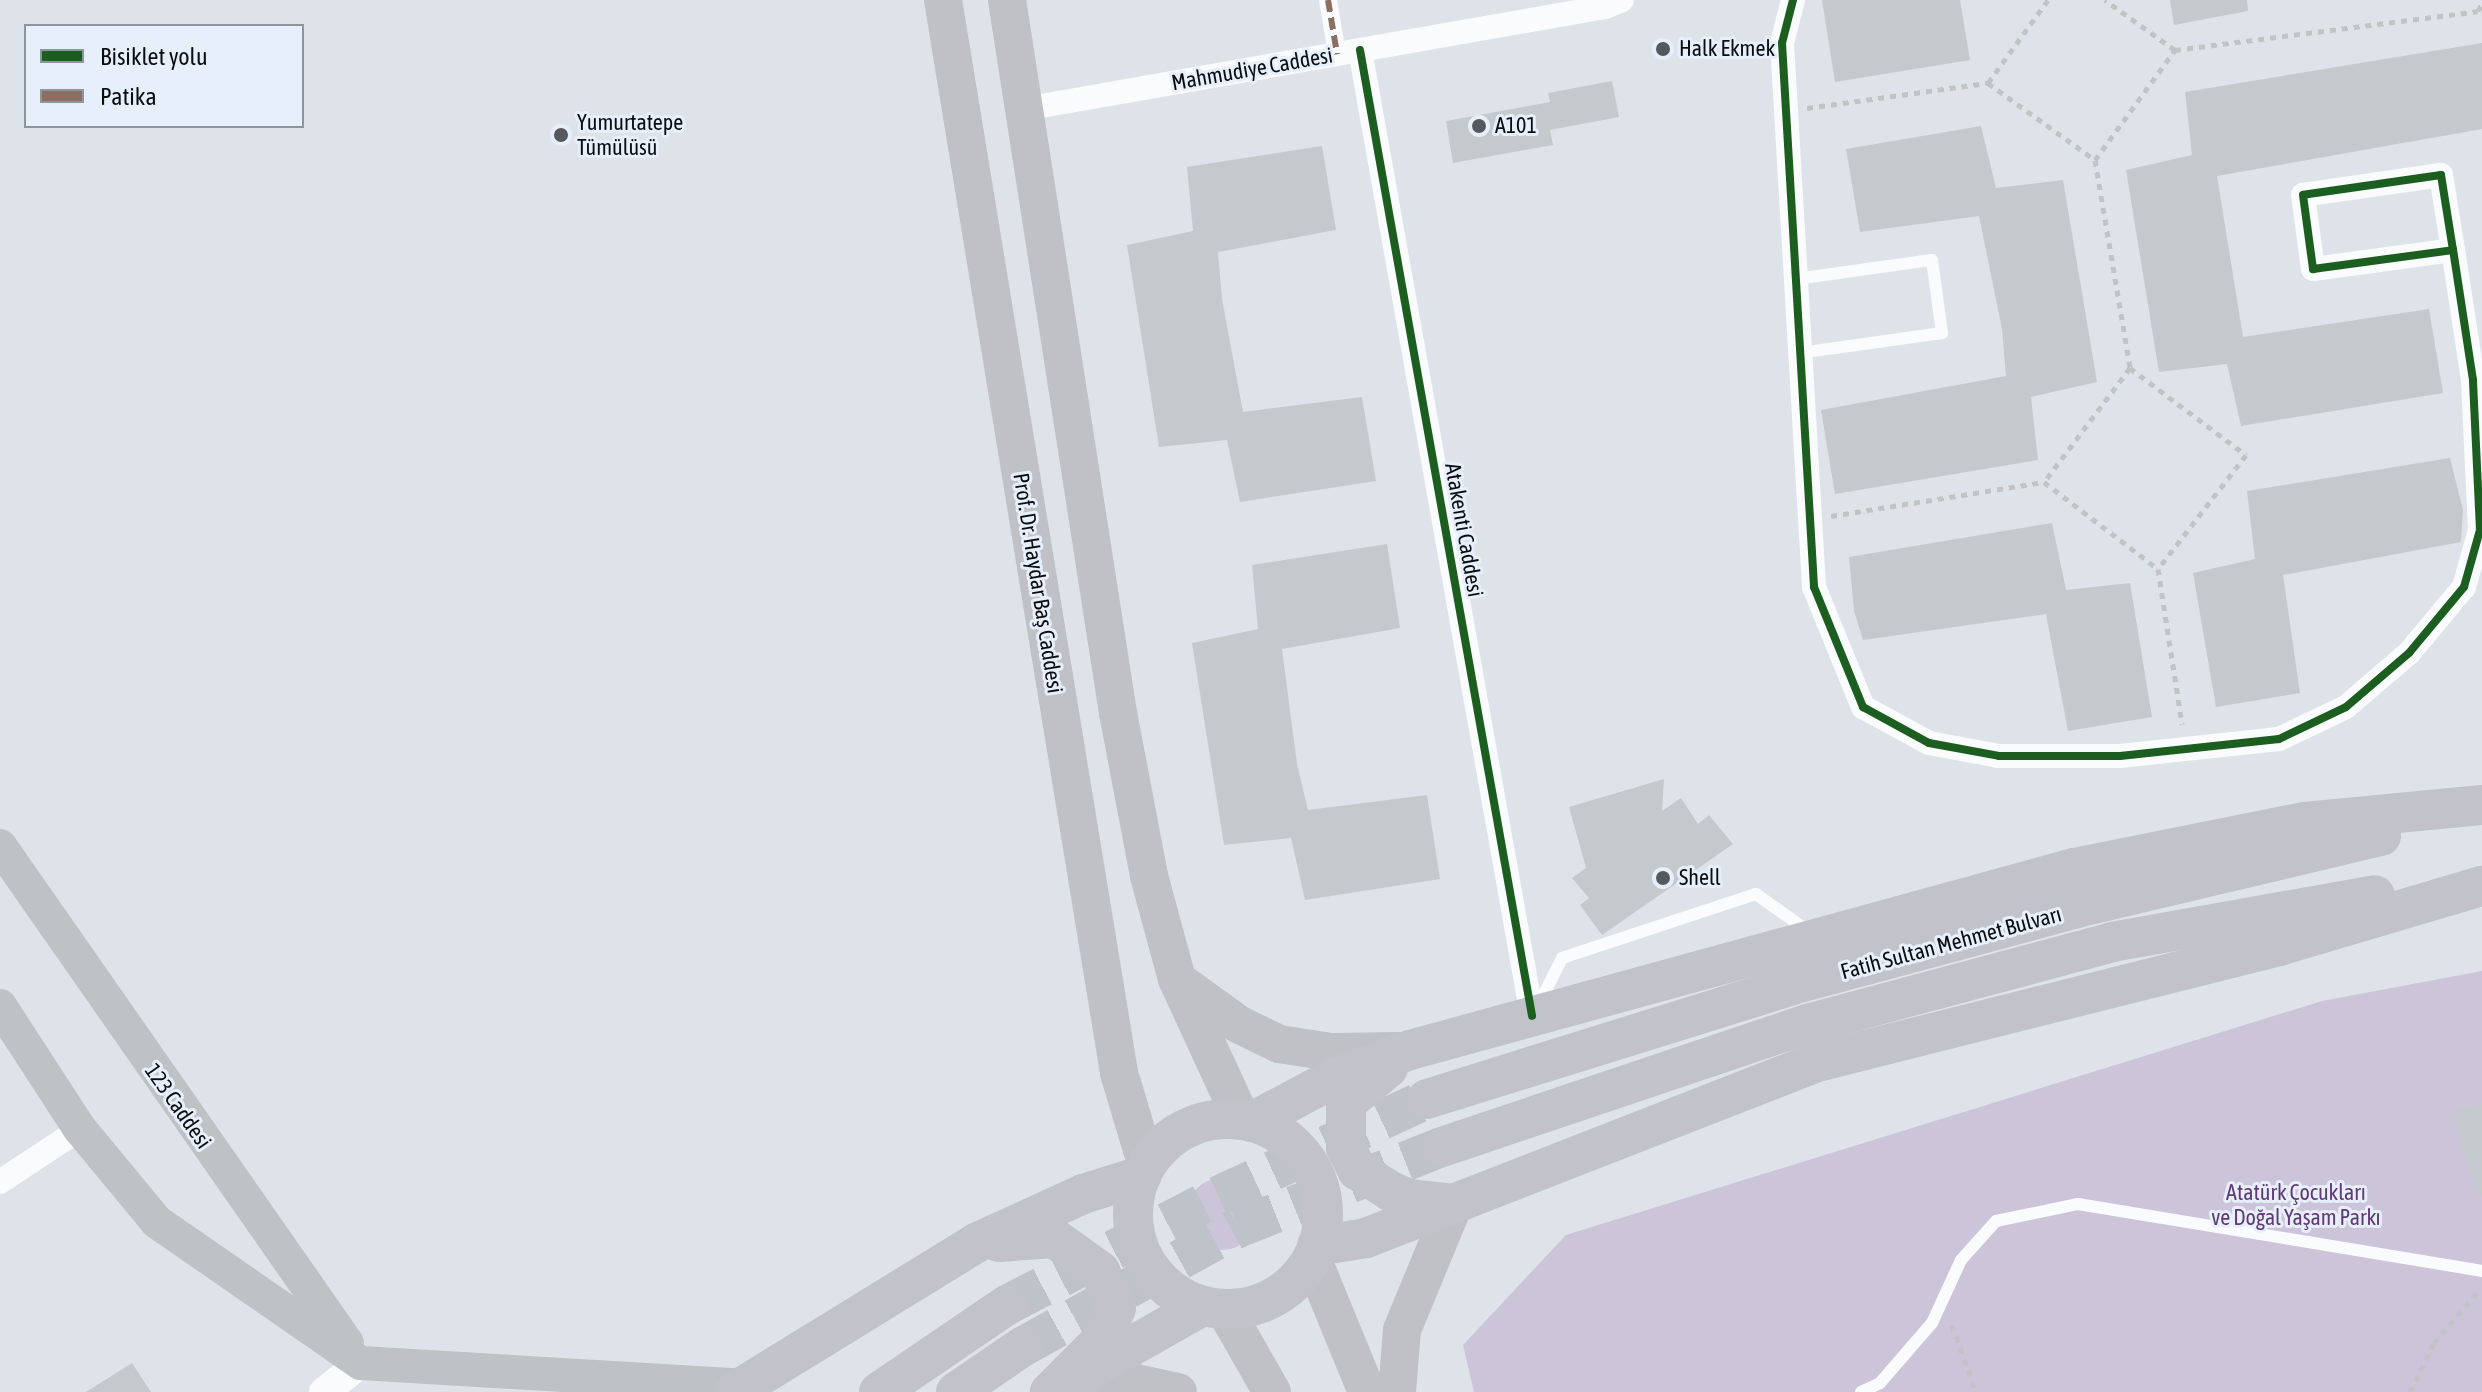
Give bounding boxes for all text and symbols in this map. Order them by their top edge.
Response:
legend [24,24,304,128]
place label: Halk Ekmek [1679,36,1775,62]
marker: Halk Ekmek [1654,40,1672,58]
street label: Mahmudiye Caddesi [1169,42,1335,96]
text: Bisiklet yolu [100,43,208,70]
text: Patika [100,83,157,110]
place label: Yumurtatepe Tümülüsü [577,109,683,160]
place label: A101 [1495,113,1537,139]
marker: A101 [1470,117,1488,135]
marker: Yumurtatepe Tümülüsü [552,126,570,144]
street label: Atakenti Caddesi [1439,461,1489,599]
street label: Prof. Dr. Haydar Baş Caddesi [1008,471,1068,695]
place label: Shell [1679,865,1721,891]
marker: Shell [1654,869,1672,887]
street label: Fatih Sultan Mehmet Bulvarı [1838,901,2064,985]
street label: 123 Caddesi [139,1058,217,1154]
park label: Atatürk Çocukları ve Doğal Yaşam Parkı [2211,1179,2381,1230]

